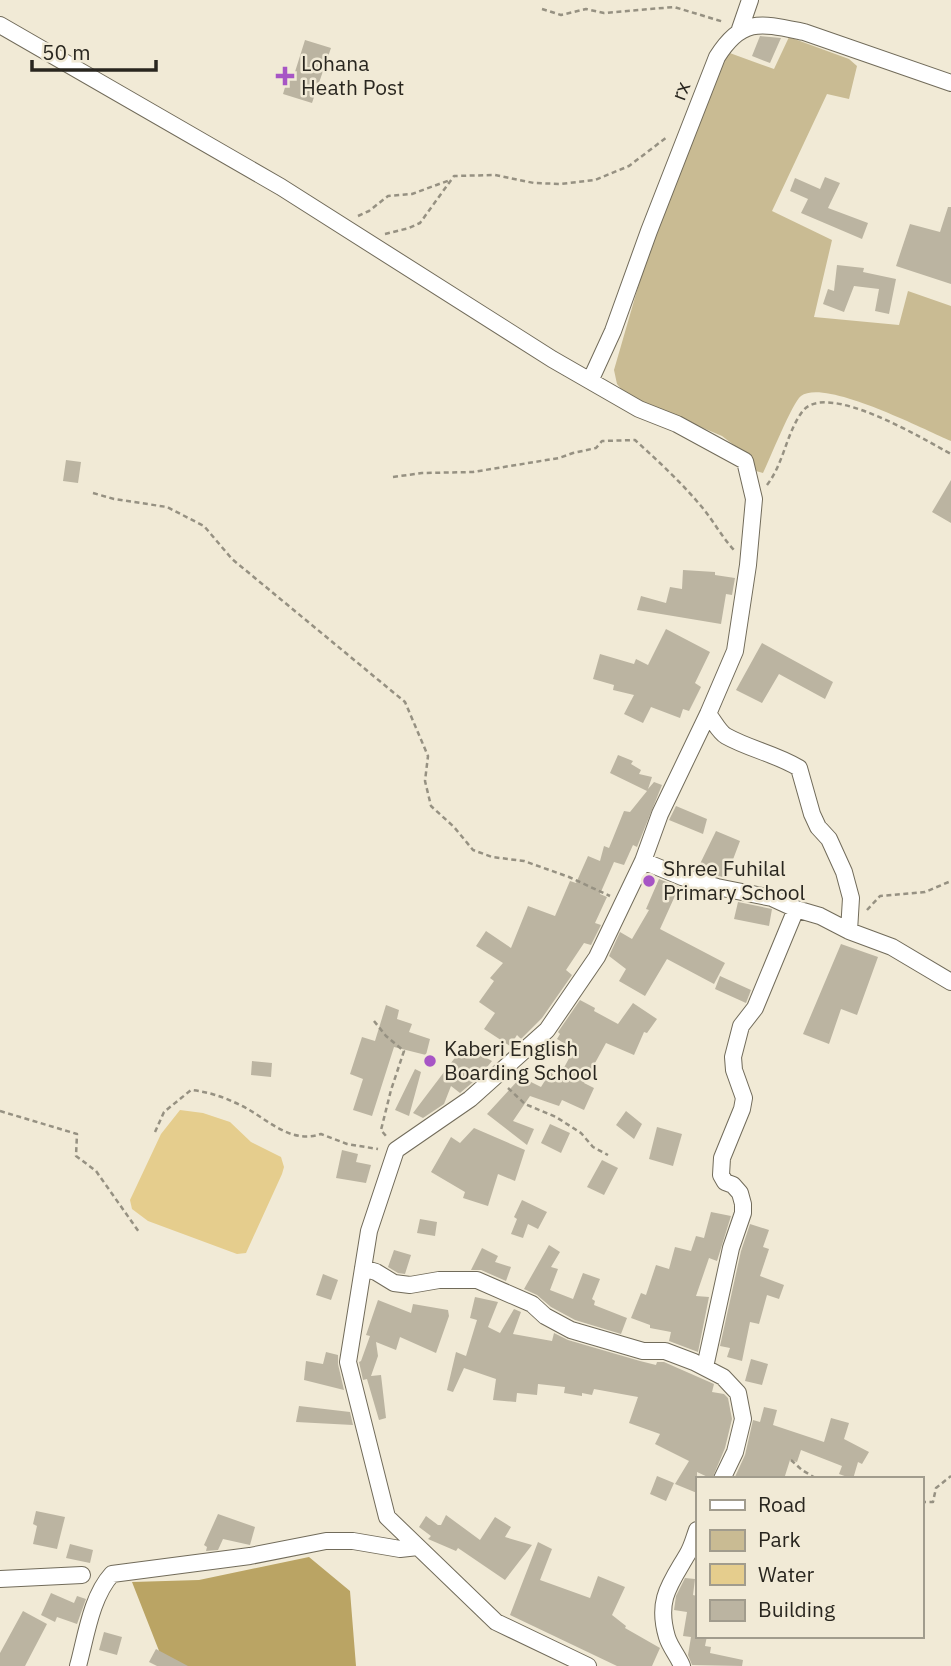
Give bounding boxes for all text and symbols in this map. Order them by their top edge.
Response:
scale bar [32,28,156,72]
text: 50 m [42,38,91,66]
place label: Lohana Heath Post [301,49,404,101]
marker: Lohana Heath Post [275,66,295,86]
street label: rx [664,77,697,104]
place label: Shree Fuhilal Primary School [663,854,806,906]
marker: Shree Fuhilal Primary School [641,873,657,889]
place label: Kaberi English Boarding School [444,1034,598,1086]
marker: Kaberi English Boarding School [422,1053,438,1069]
legend [696,1477,923,1638]
text: Road [758,1490,806,1518]
text: Park [758,1525,801,1553]
text: Water [758,1560,815,1588]
text: Building [758,1595,835,1623]

